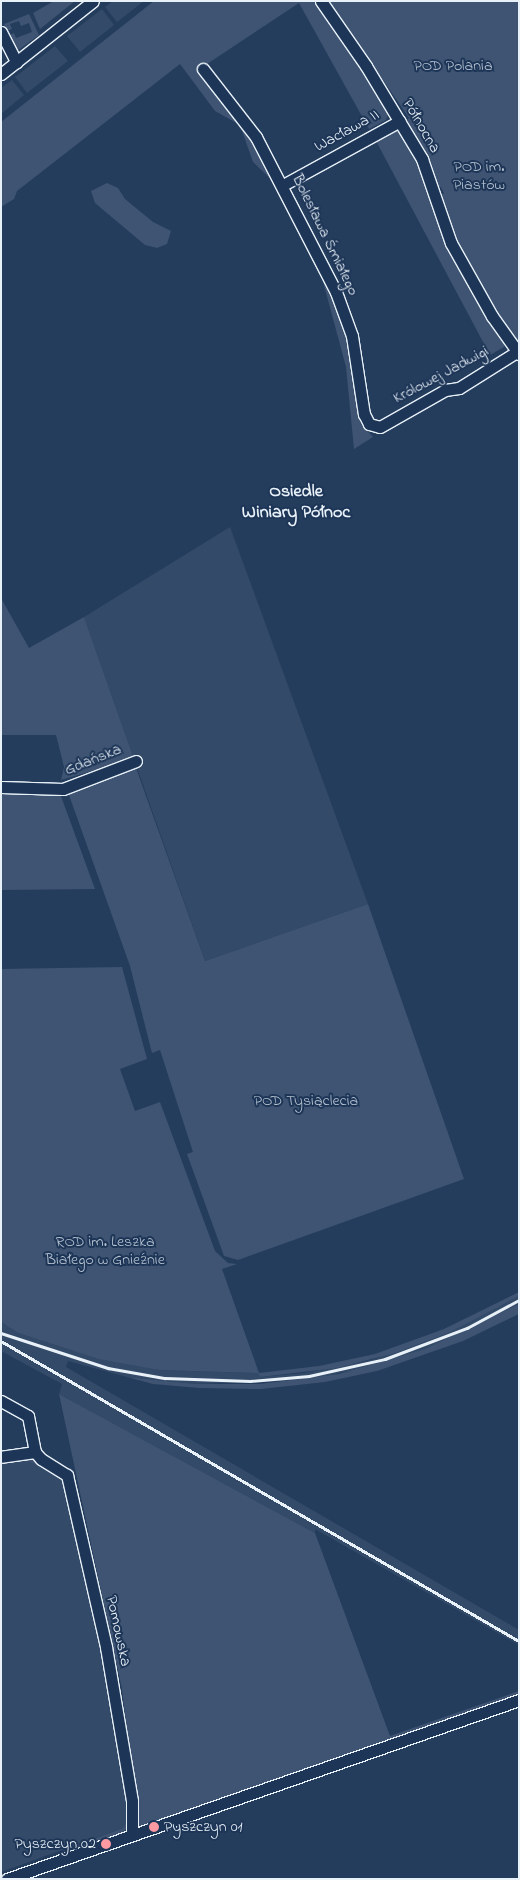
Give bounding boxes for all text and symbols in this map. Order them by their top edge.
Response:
park label: POD Polania [413,56,493,76]
street label: Północna [398,95,444,157]
street label: Wacława II [311,105,383,157]
park label: POD im. Piastów [453,157,505,195]
street label: Bolesława Śmiałego [287,171,363,299]
street label: Królowej Jadwigi [390,342,492,408]
district label: Osiedle Winiary Północ [242,482,350,524]
street label: Gdańska [62,740,124,780]
park label: POD Tysiąclecia [254,1091,358,1111]
park label: ROD im. Leszka Białego w Gnieźnie [45,1232,165,1270]
street label: Pomowska [101,1594,135,1668]
place label: Pyszczyn 01 [164,1817,243,1837]
marker: Pyszczyn 01 [148,1821,160,1833]
place label: Pyszczyn 02 [14,1834,96,1854]
marker: Pyszczyn 02 [100,1838,112,1850]

